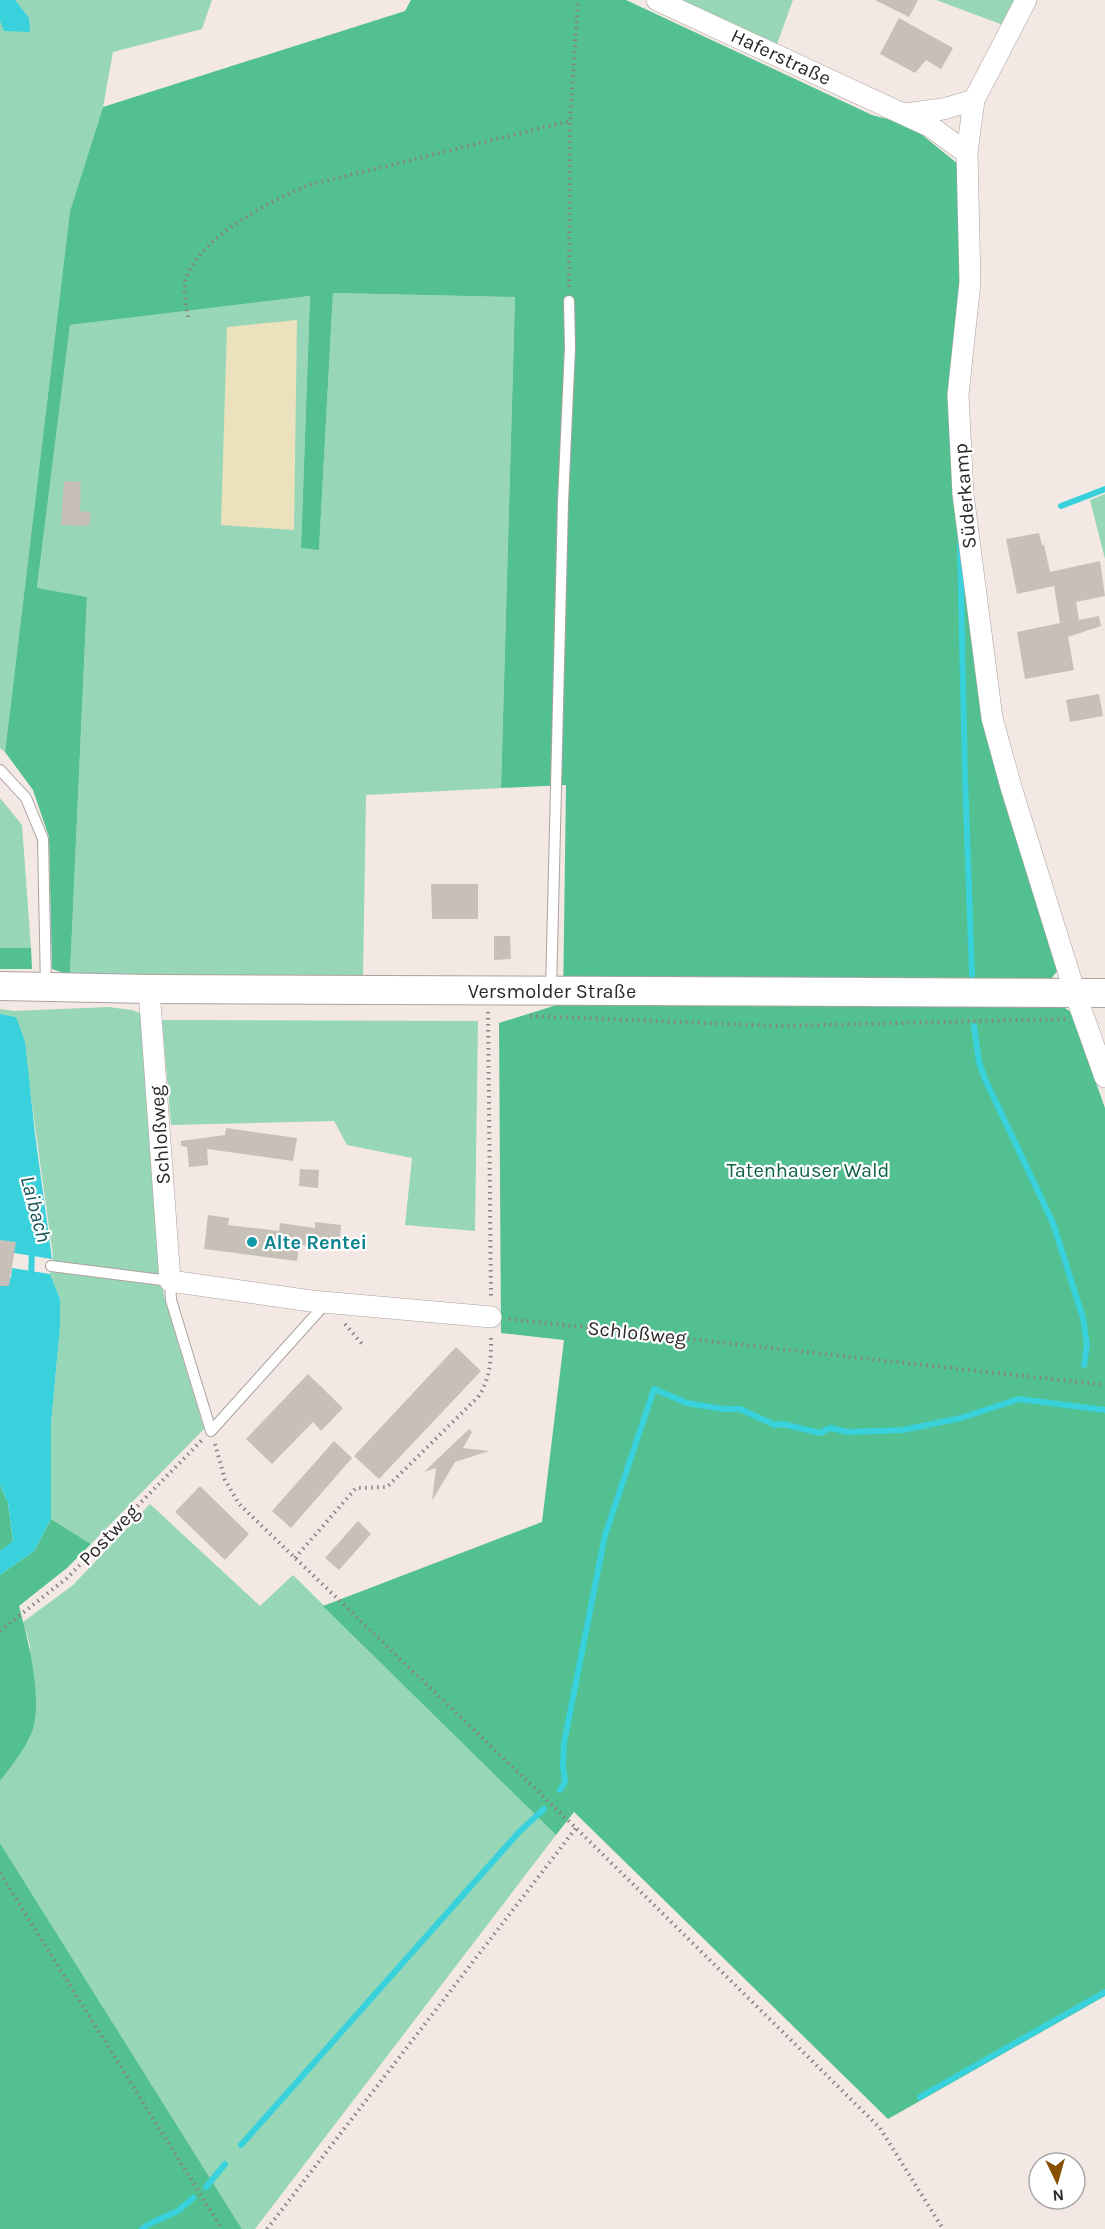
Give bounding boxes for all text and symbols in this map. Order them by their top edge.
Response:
street label: Haferstraße [727,24,835,90]
street label: Süderkamp [949,442,981,550]
street label: Versmolder Straße [468,980,636,1003]
street label: Schloßweg [145,1085,175,1185]
park label: Tatenhauser Wald [727,1159,889,1182]
water label: Laibach [16,1173,56,1245]
place label: Alte Rentei [264,1231,367,1254]
marker: Alte Rentei [245,1235,259,1249]
street label: Schloßweg [586,1316,688,1350]
street label: Postweg [74,1500,144,1570]
north arrow [1027,2151,1087,2211]
text: N [1052,2185,1065,2205]

